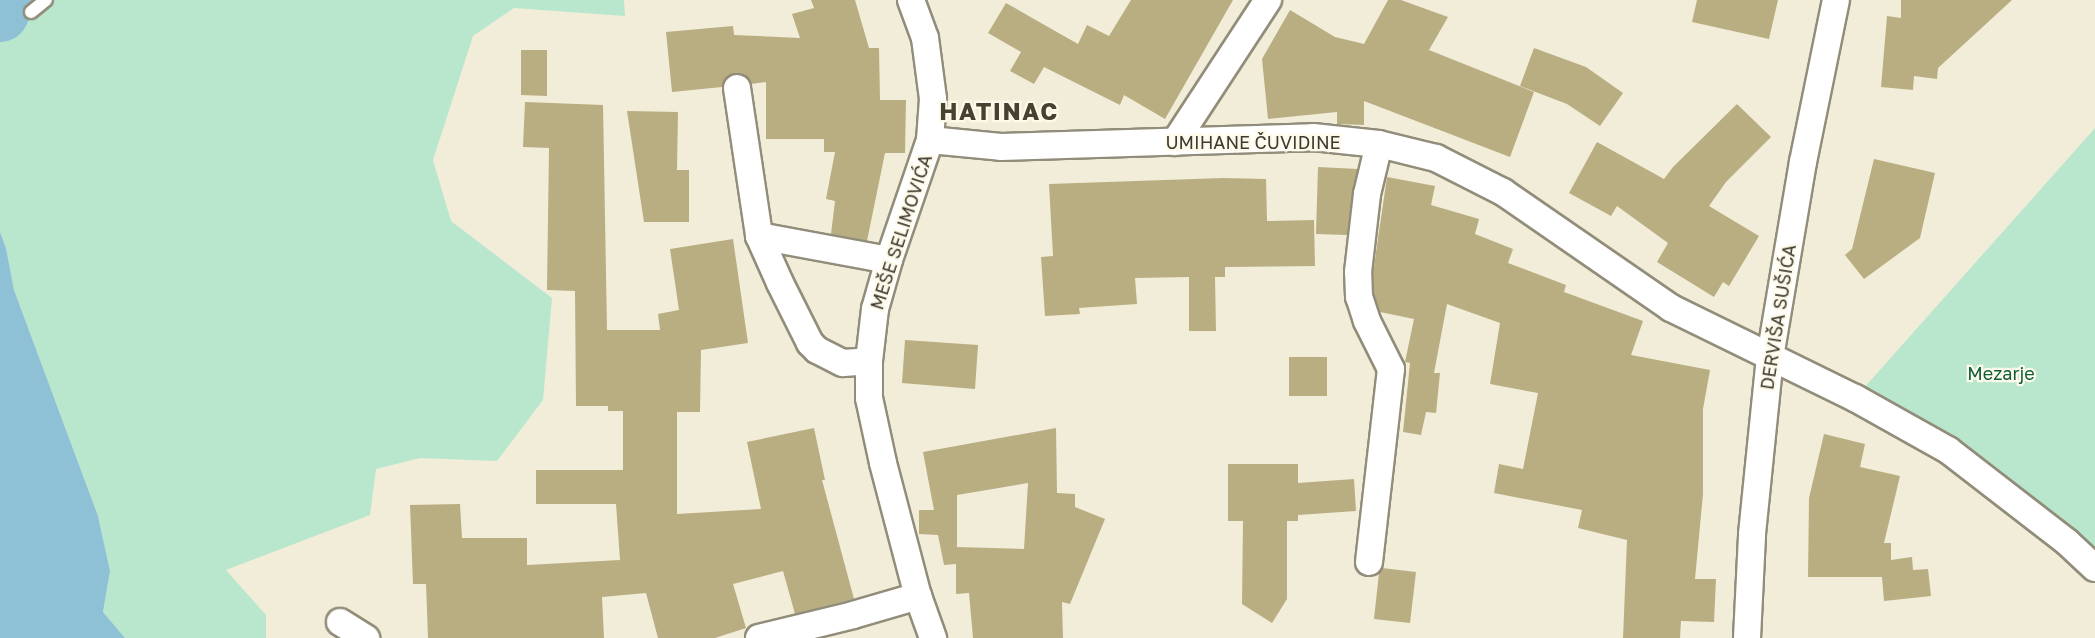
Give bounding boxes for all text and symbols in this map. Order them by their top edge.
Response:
district label: HATINAC [939,97,1059,125]
street label: UMIHANE ČUVIDINE [1165,131,1341,153]
street label: MEŠE SELIMOVIĆA [866,152,936,312]
street label: DERVIŠA SUŠIĆA [1756,243,1800,391]
park label: Mezarje [1967,362,2035,384]

